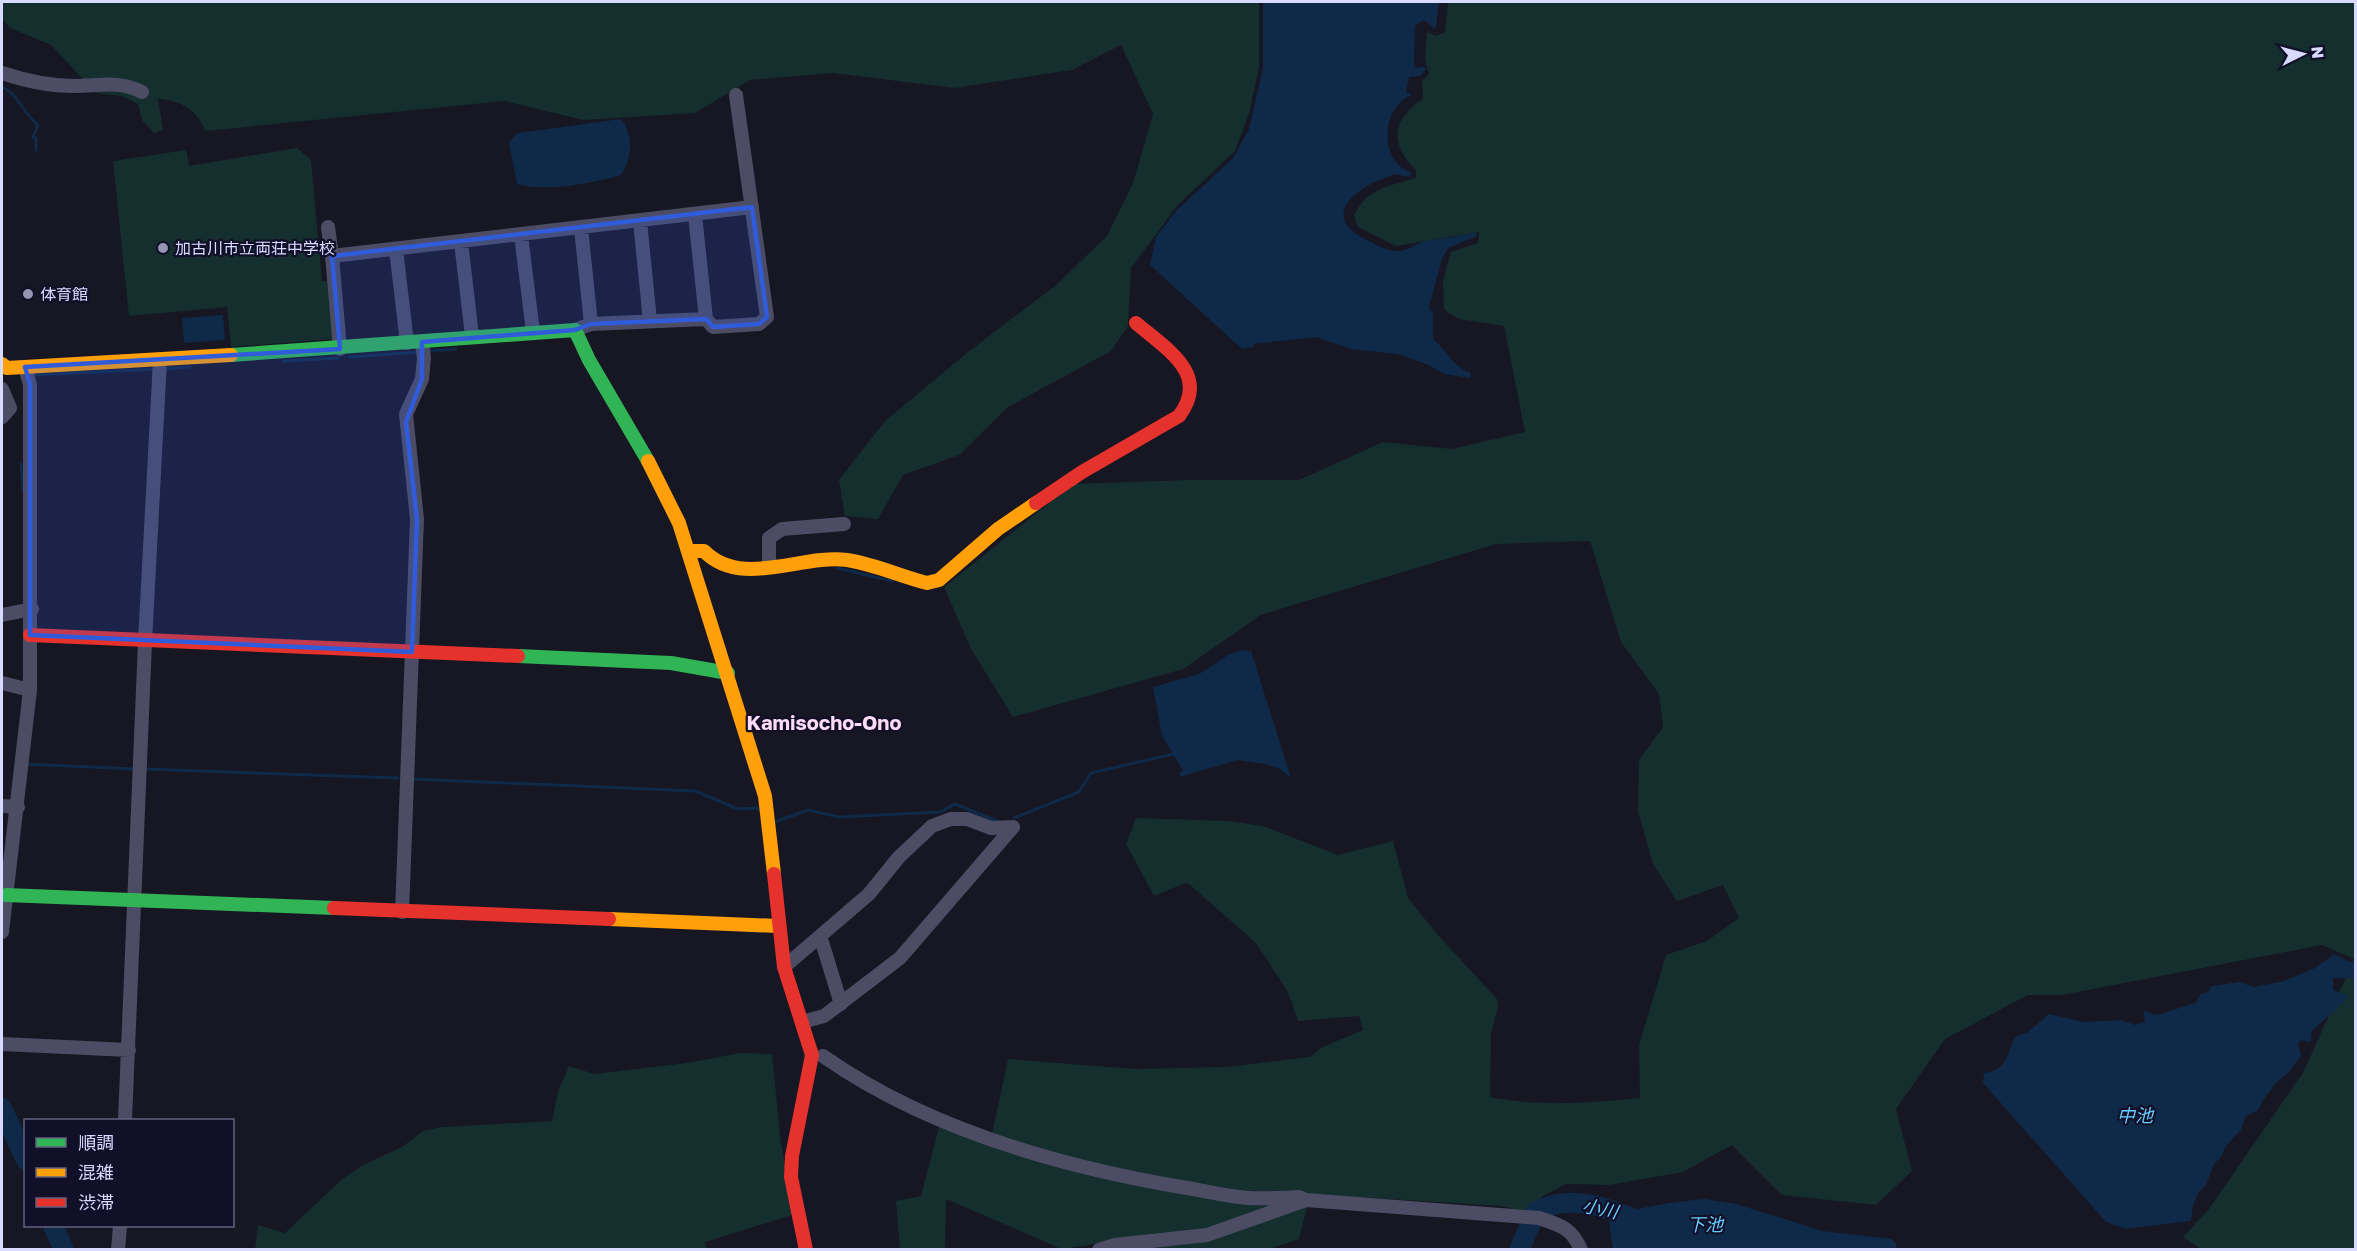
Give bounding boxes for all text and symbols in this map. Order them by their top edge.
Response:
north arrow [2273,24,2333,84]
text: N [2307,45,2328,60]
place label: 加古川市立両荘中学校 [175,238,335,258]
marker: 加古川市立両荘中学校 [156,241,170,255]
place label: 体育館 [40,284,88,304]
marker: 体育館 [21,287,35,301]
district label: Kamisocho-Ono [747,710,901,734]
water label: 中池 [2117,1104,2155,1126]
legend [24,1119,234,1227]
text: 順調 [78,1131,114,1153]
text: 混雑 [78,1161,114,1183]
text: 渋滞 [78,1191,114,1213]
water label: 小川 [1580,1194,1622,1223]
water label: 下池 [1687,1213,1725,1235]

